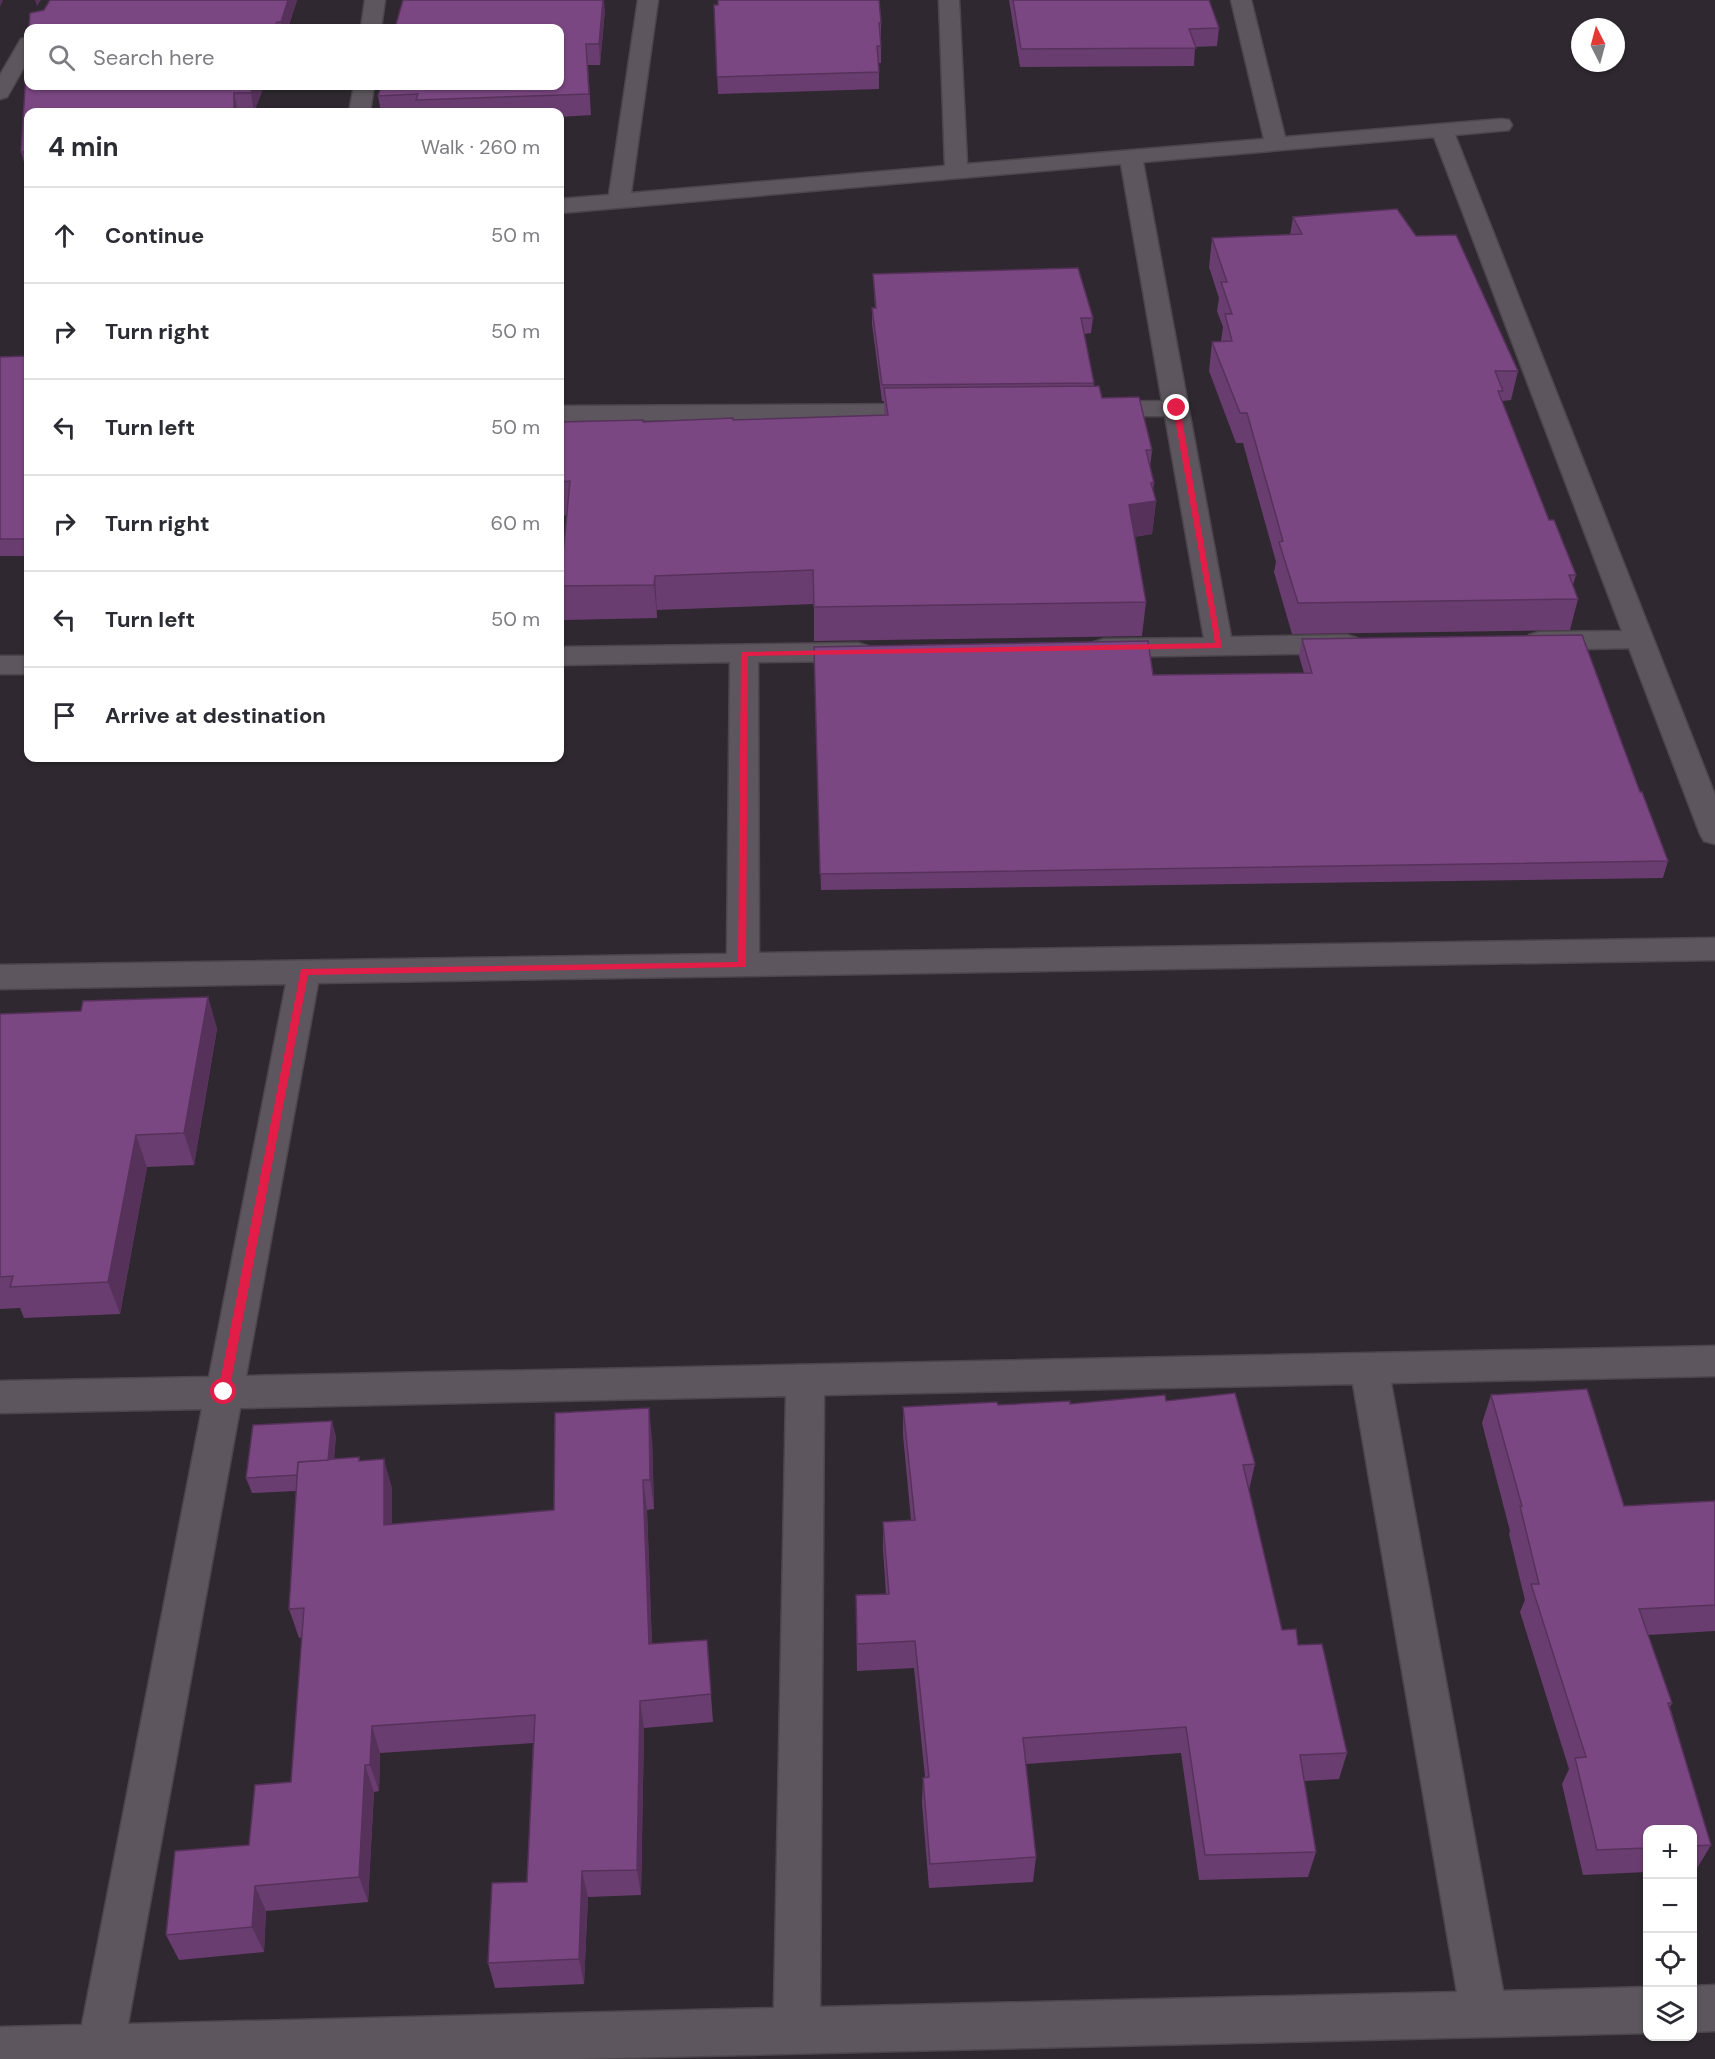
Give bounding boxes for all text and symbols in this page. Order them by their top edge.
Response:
north arrow [1571,18,1625,72]
search box [24,24,564,90]
icon: search [45,41,78,74]
text: Search here [93,43,214,72]
text: 4 min [48,130,119,164]
text: Walk · 260 m [421,134,540,160]
icon: ahead [48,219,81,252]
text: Continue [105,221,204,250]
text: 50 m [491,222,540,248]
icon: right [48,315,81,348]
text: Turn right [105,317,210,346]
text: 50 m [491,318,540,344]
route end [1163,394,1189,420]
icon: left [48,411,81,444]
text: Turn left [105,413,195,442]
text: 50 m [491,414,540,440]
icon: right [48,507,81,540]
text: Turn right [105,509,210,538]
text: 60 m [491,510,540,536]
icon: left [48,603,81,636]
text: Turn left [105,605,195,634]
text: 50 m [491,606,540,632]
icon: arrive [48,699,81,732]
text: Arrive at destination [105,701,326,730]
route start [210,1378,236,1404]
map controls [1643,1825,1697,2041]
button: + [1643,1825,1697,1879]
button: − [1643,1879,1697,1933]
button: locate [1643,1933,1697,1987]
button: layers [1643,1987,1697,2041]

